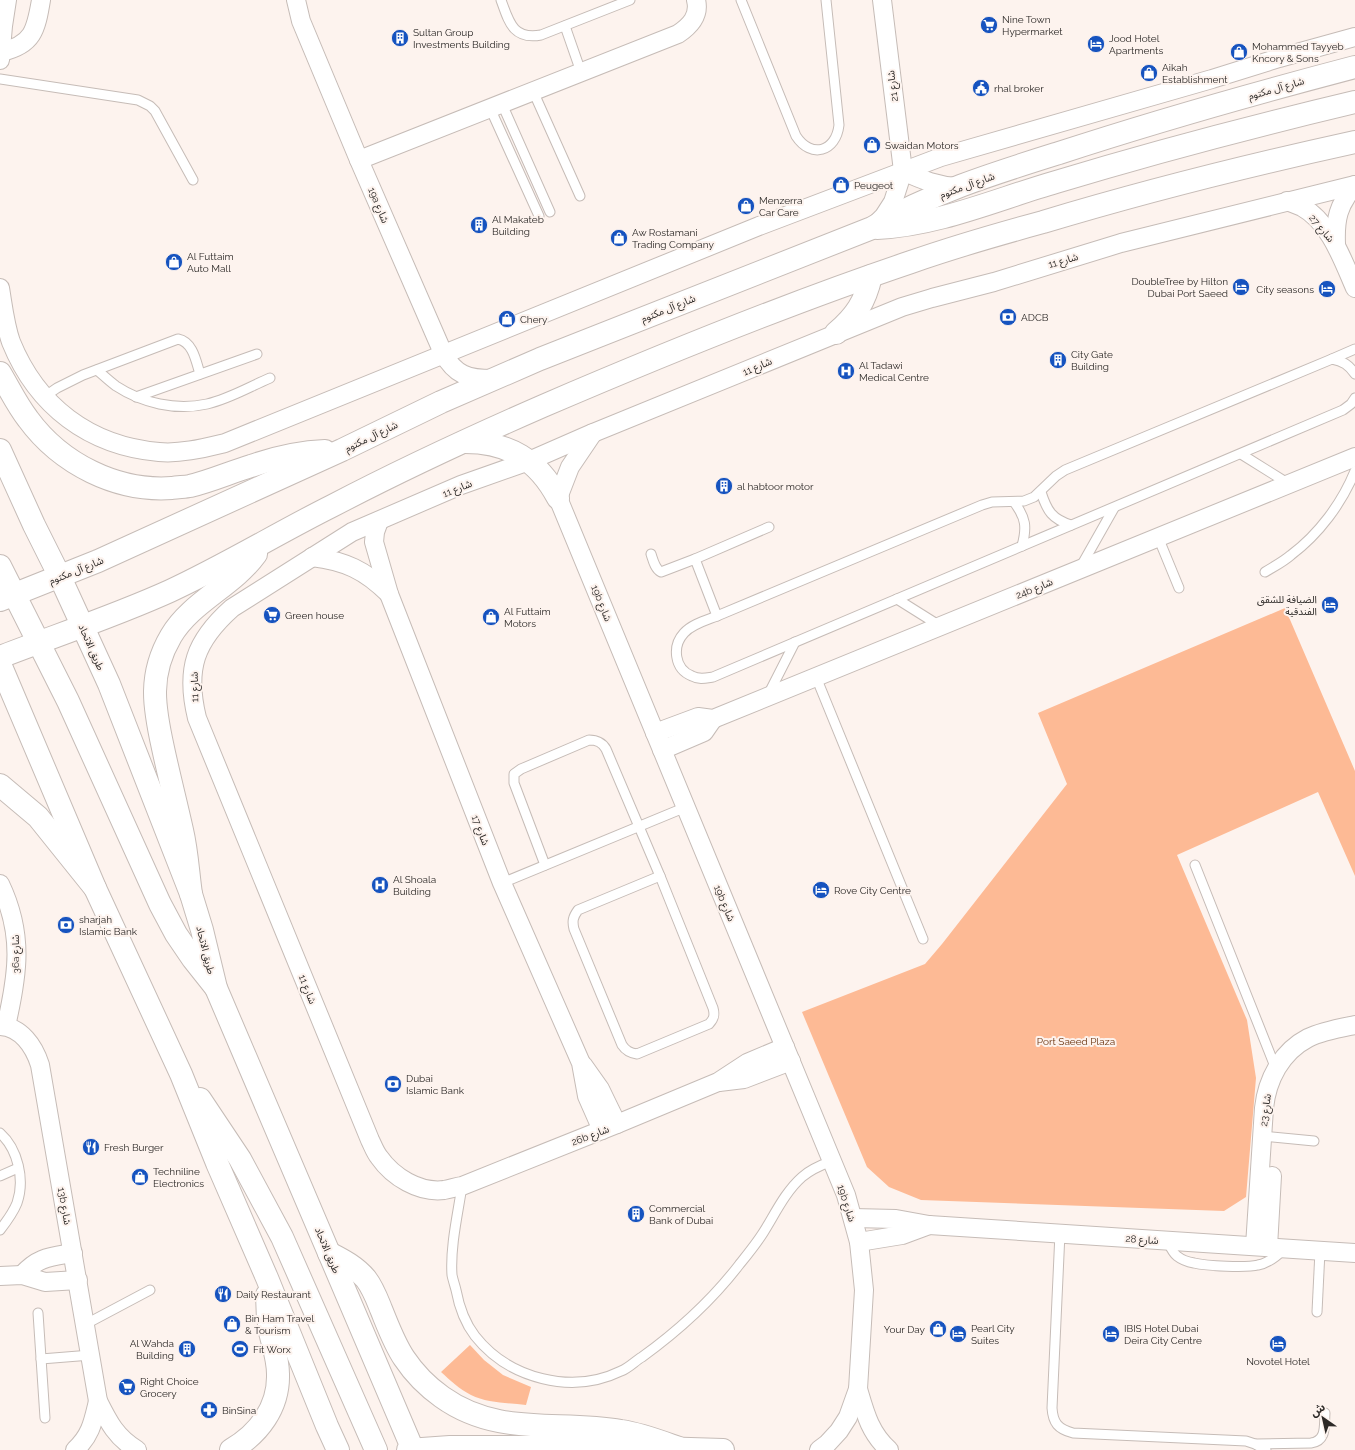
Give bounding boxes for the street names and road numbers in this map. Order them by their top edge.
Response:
street label: شارع 21 [885,69,902,102]
street label: شارع آل مكتوم [1247,75,1306,105]
street label: شارع آل مكتوم [938,170,997,203]
street label: 19a شارع [364,186,391,226]
street label: شارع 27 [1305,212,1336,246]
street label: شارع 11 [1047,251,1080,272]
street label: شارع آل مكتوم [639,293,698,327]
street label: شارع 11 [741,355,774,379]
street label: شارع آل مكتوم [343,419,401,457]
street label: شارع 11 [441,478,474,501]
street label: شارع آل مكتوم [47,555,106,589]
street label: 24b شارع [1014,576,1055,603]
street label: 19b شارع [587,583,614,624]
street label: طريق الاتحاد [76,622,107,673]
street label: شارع 11 [189,671,202,702]
street label: شارع 17 [468,813,491,848]
street label: 19b شارع [710,883,737,924]
street label: طريق الاتحاد [193,925,217,976]
street label: 36a شارع [10,934,23,973]
street label: شارع 11 [295,973,318,1006]
street label: شارع 23 [1258,1093,1275,1127]
street label: 26b شارع [570,1123,611,1150]
street label: 19b شارع [833,1183,858,1224]
street label: 13b شارع [54,1186,73,1226]
street label: طريق الاتحاد [312,1225,342,1276]
street label: شارع 28 [1125,1233,1159,1248]

